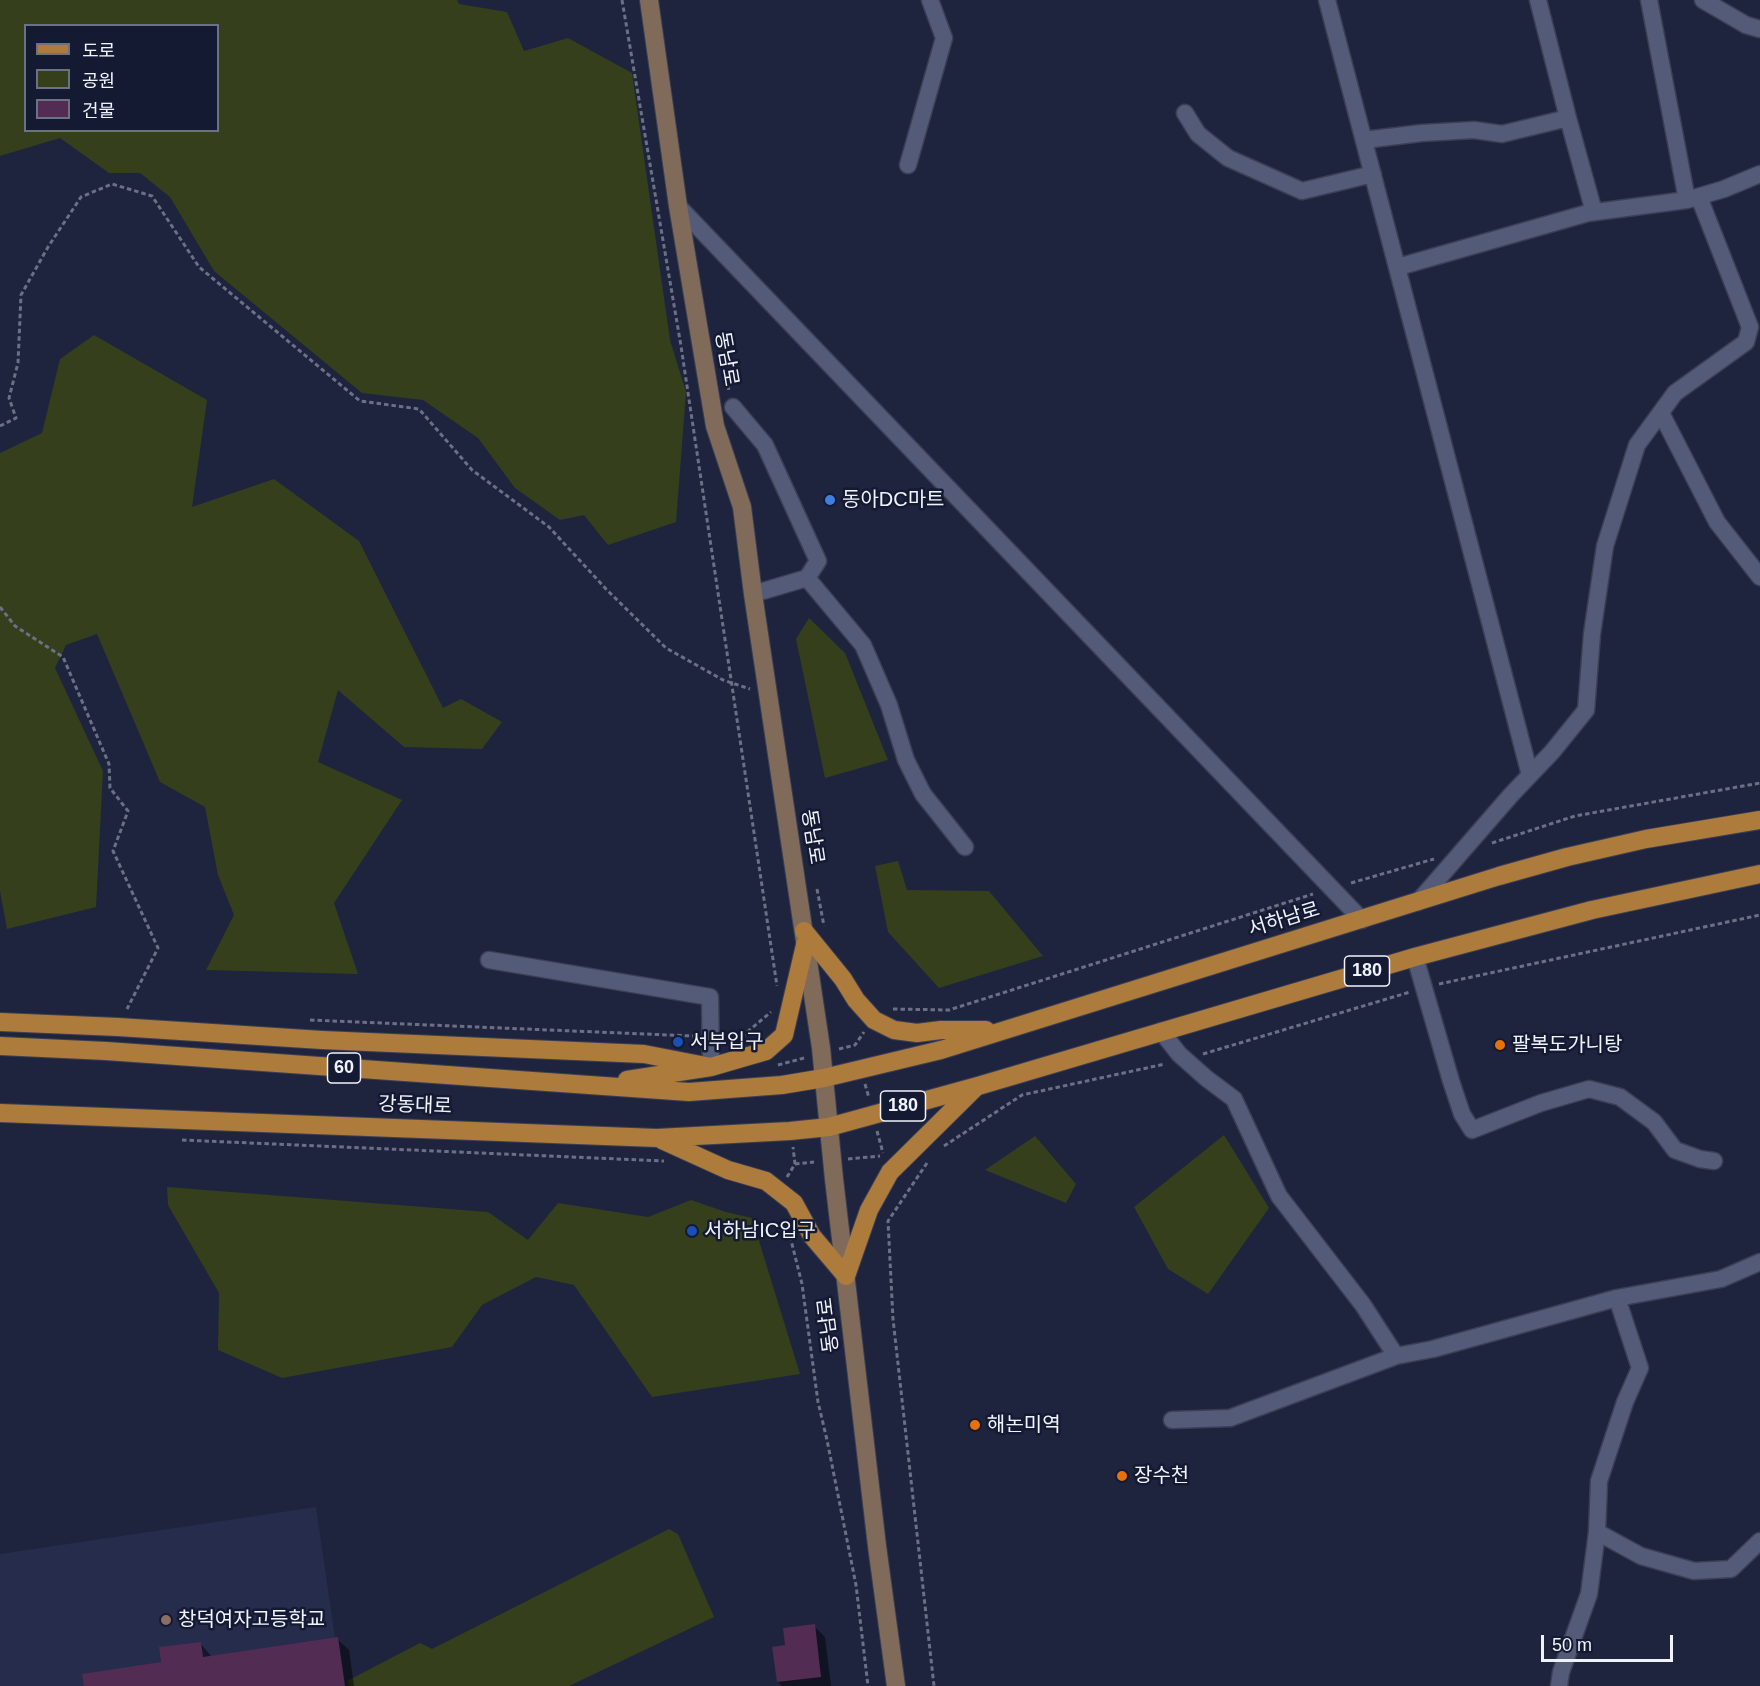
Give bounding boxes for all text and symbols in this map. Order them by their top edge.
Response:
legend [24,24,219,132]
text: 도로 [82,41,115,61]
text: 공원 [82,71,115,91]
text: 건물 [82,101,115,121]
street label: 동남로 [709,330,743,388]
place label: 동아DC마트 [842,488,944,512]
marker: 동아DC마트 [823,493,837,507]
street label: 동남로 [796,808,828,866]
street label: 서하남로 [1245,898,1323,942]
road number: 180 [1344,956,1390,986]
place label: 서부입구 [690,1030,764,1054]
place label: 팔복도가니탕 [1512,1033,1622,1057]
marker: 서부입구 [671,1035,685,1049]
marker: 팔복도가니탕 [1493,1038,1507,1052]
road number: 60 [328,1053,360,1083]
road number: 180 [880,1091,926,1121]
street label: 강동대로 [378,1093,452,1119]
place label: 서하남IC입구 [704,1219,816,1243]
marker: 서하남IC입구 [685,1224,699,1238]
street label: 동남로 [814,1296,844,1354]
place label: 해논미역 [987,1413,1061,1437]
marker: 해논미역 [968,1418,982,1432]
place label: 장수천 [1134,1464,1189,1488]
marker: 장수천 [1115,1469,1129,1483]
place label: 창덕여자고등학교 [178,1608,325,1632]
marker: 창덕여자고등학교 [159,1613,173,1627]
scale bar [1544,1623,1676,1661]
text: 50 m [1552,1635,1592,1655]

